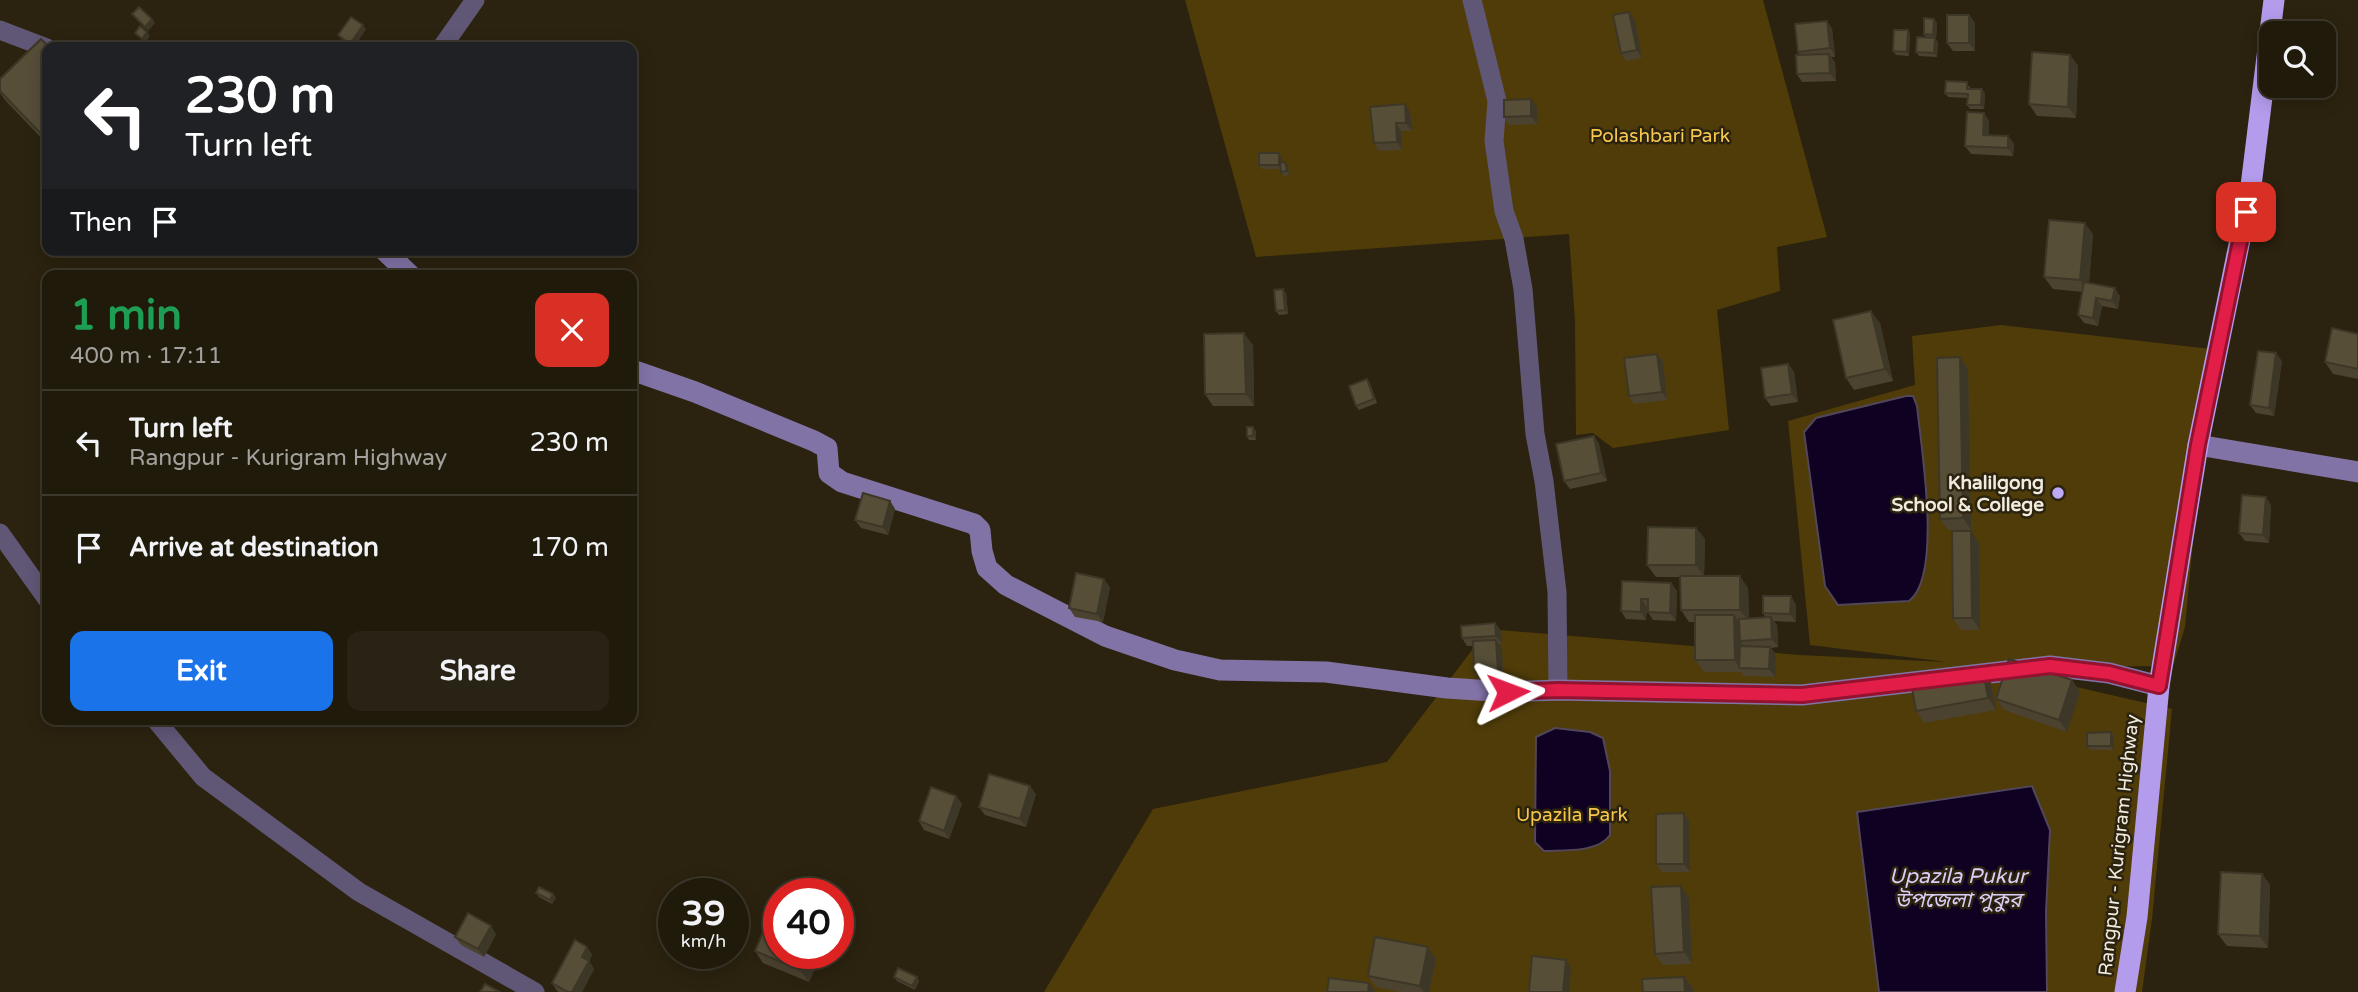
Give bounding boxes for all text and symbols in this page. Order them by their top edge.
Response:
map controls [2259,21,2336,98]
button: search [2259,21,2336,98]
text: 230 m [185,67,335,126]
icon: left [70,70,161,161]
park label: Polashbari Park [1590,125,1730,147]
text: Turn left [185,127,312,165]
pin [2216,182,2276,242]
icon: arrive [2227,193,2265,231]
icon: arrive [146,203,184,241]
text: Then [70,207,132,238]
text: 1 min [70,290,182,341]
button: close [535,293,609,367]
text: 400 m · 17:11 [70,342,222,370]
text: Turn left [129,413,232,444]
icon: left [70,424,108,462]
text: 230 m [529,427,609,458]
text: Rangpur - Kurigram Highway [129,444,447,472]
place label: Khalilgong School & College [1892,472,2044,517]
marker: Khalilgong School & College [2050,485,2066,501]
icon: arrive [70,529,108,567]
text: Arrive at destination [129,532,379,563]
text: 170 m [529,532,609,563]
button: Exit [70,631,333,711]
button: Share [347,631,609,711]
position arrow [1471,655,1545,729]
street label: Rangpur - Kurigram Highway [2094,713,2144,977]
park label: Upazila Park [1516,804,1628,826]
water label: Upazila Pukur উপজেলা পুকুর [1889,864,2030,913]
speed limit sign: 40 [763,878,854,969]
text: 39 [682,893,725,935]
text: km/h [681,930,726,952]

